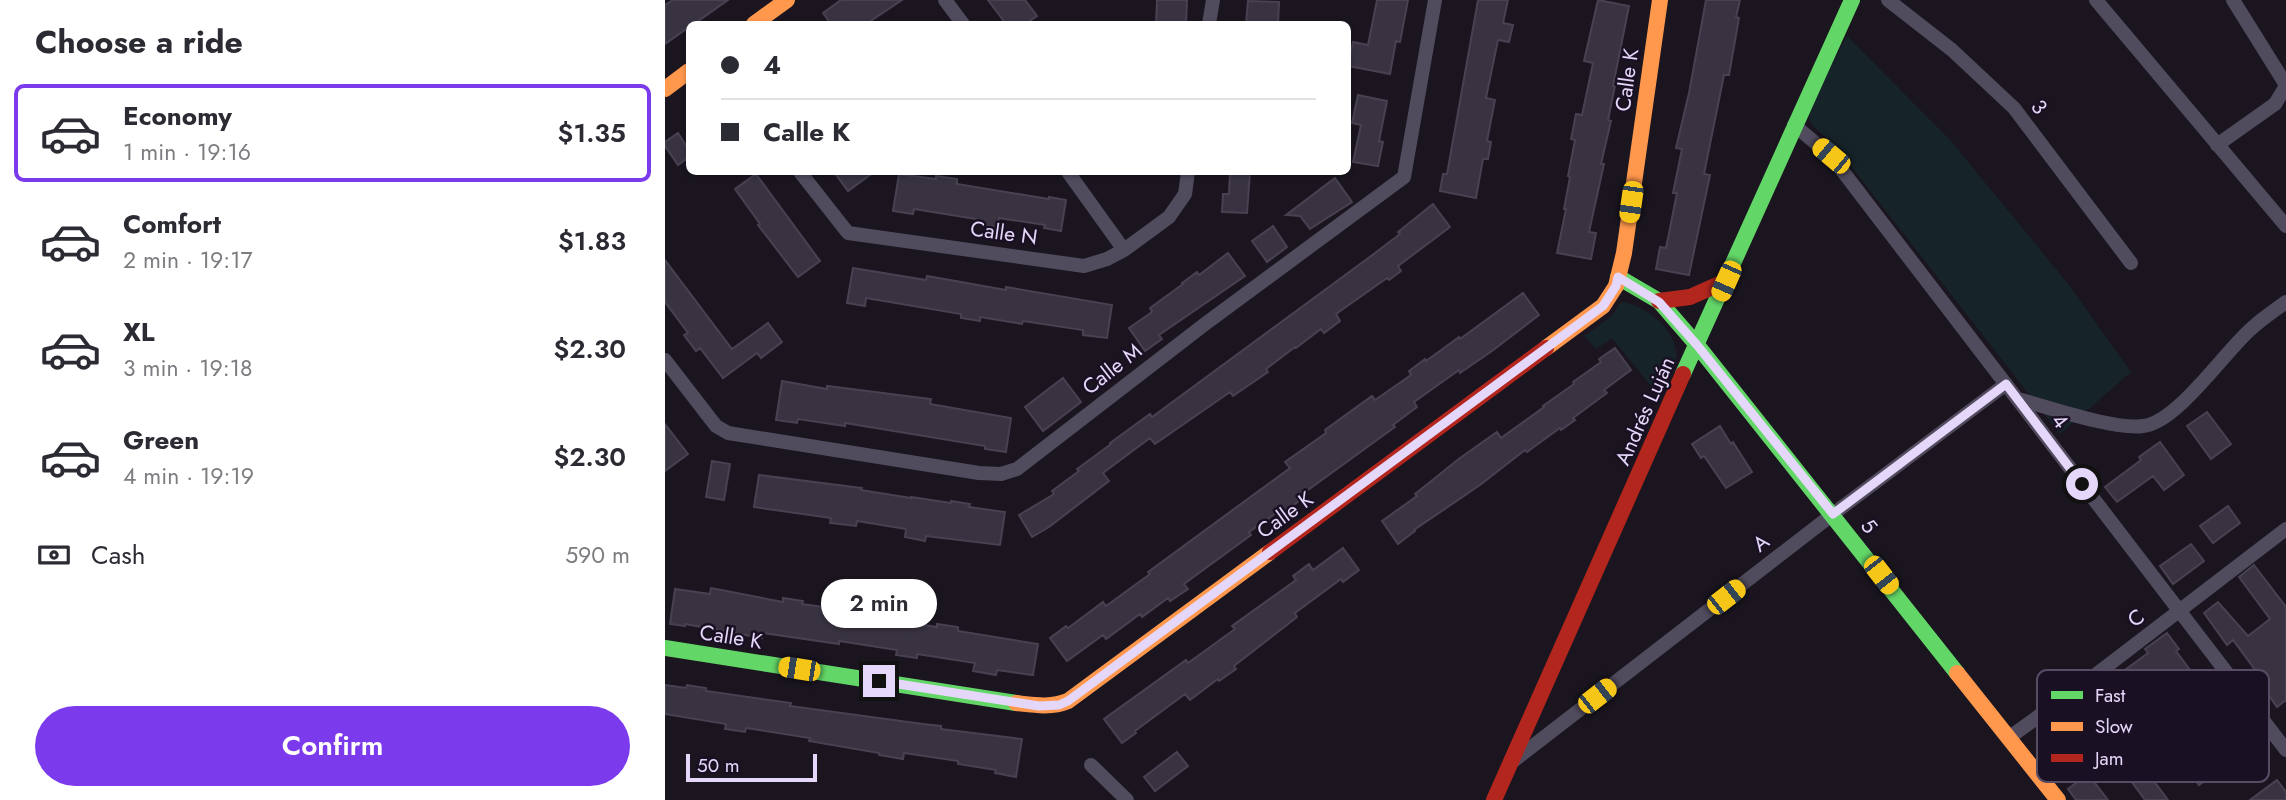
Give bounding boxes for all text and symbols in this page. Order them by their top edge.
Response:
text: Choose a ride [35,19,243,65]
text: 4 [763,46,781,84]
street label: Calle K [1608,47,1646,113]
street label: 3 [2024,93,2054,121]
text: Economy [123,97,232,135]
icon: car [39,102,102,165]
text: Calle K [763,113,850,151]
text: $1.35 [558,114,626,152]
car [1809,134,1854,178]
text: 1 min · 19:16 [123,135,251,169]
car [1618,180,1645,224]
text: Comfort [123,205,221,243]
icon: car [39,210,102,273]
street label: Calle N [968,213,1040,253]
text: $1.83 [558,222,626,260]
text: 2 min · 19:17 [123,243,253,277]
car [1708,258,1745,304]
text: XL [123,313,155,351]
icon: car [39,318,102,381]
text: $2.30 [553,330,626,368]
street label: Calle M [1076,336,1148,402]
text: 3 min · 19:18 [123,351,253,385]
street label: Andrés Luján [1608,352,1682,470]
street label: 4 [2044,407,2076,435]
text: Green [123,421,199,459]
icon: car [39,426,102,489]
text: $2.30 [553,438,626,476]
text: 4 min · 19:19 [123,459,254,493]
route start [2066,468,2098,500]
street label: Calle K [1251,484,1319,546]
street label: 5 [1854,512,1884,540]
street label: A [1746,527,1776,559]
icon: cash [35,536,73,574]
text: Cash [91,536,145,574]
text: 590 m [565,538,630,572]
car [1860,552,1903,598]
car [1703,576,1750,618]
callout: 2 min [821,580,937,628]
text: 2 min [849,586,909,620]
street label: C [2121,602,2151,634]
street label: Calle K [697,617,765,657]
car [777,655,822,683]
route end [863,665,895,697]
legend [2037,670,2269,782]
car [1574,675,1621,717]
text: Fast [2095,682,2126,709]
button: Confirm [35,706,630,786]
text: Slow [2095,713,2133,740]
text: Jam [2092,745,2124,772]
scale bar [686,751,817,783]
text: 50 m [697,752,740,779]

